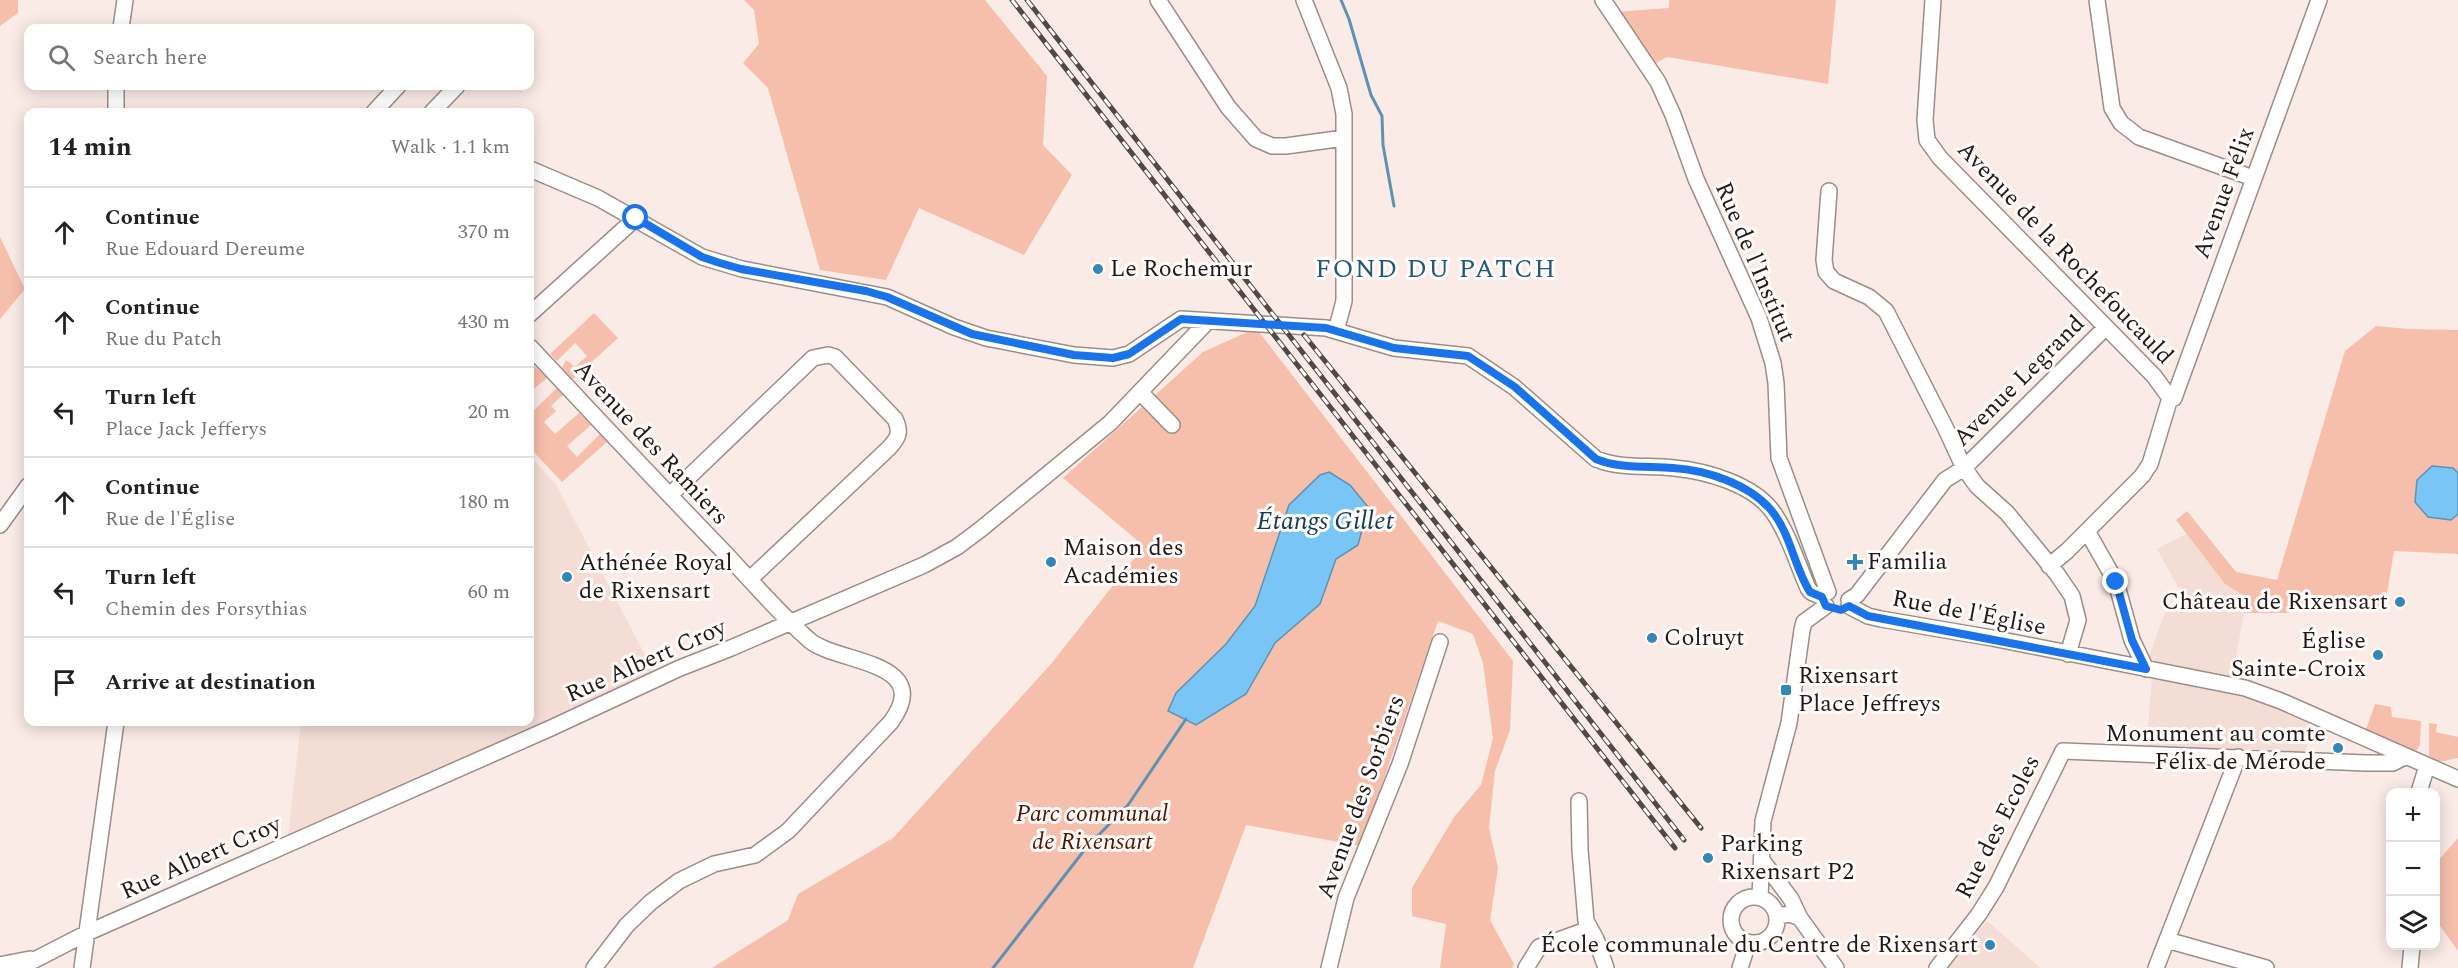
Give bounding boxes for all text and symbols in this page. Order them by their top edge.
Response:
search box [24,24,534,90]
icon: search [45,41,78,74]
text: Search here [93,41,207,74]
street label: Avenue Félix [2184,122,2264,264]
text: 14 min [48,127,132,167]
text: Walk · 1.1 km [391,132,510,162]
street label: Avenue de la Rochefoucauld [1948,133,2182,373]
street label: Rue de l'Institut [1705,176,1805,348]
text: Continue [105,201,200,234]
route start [622,204,648,230]
icon: ahead [48,216,81,249]
text: 370 m [458,217,510,247]
text: Rue Edouard Dereume [105,234,305,264]
district label: FOND DU PATCH [1315,249,1557,289]
place label: Le Rochemur [1110,251,1252,287]
marker: Le Rochemur [1091,262,1105,276]
text: Continue [105,291,200,324]
icon: ahead [48,306,81,339]
text: 430 m [458,307,510,337]
street label: Avenue Legrand [1945,307,2093,455]
text: Rue du Patch [105,324,222,354]
street label: Avenue des Ramiers [565,352,737,534]
text: Turn left [105,381,197,414]
icon: left [48,396,81,429]
text: 20 m [468,397,510,427]
text: Place Jack Jefferys [105,414,267,444]
text: Continue [105,471,200,504]
icon: ahead [48,486,81,519]
text: 180 m [458,487,510,517]
water label: Étangs Gillet [1256,501,1394,541]
text: Rue de l'Église [105,504,235,534]
place label: Maison des Académies [1063,530,1184,594]
place label: Familia [1867,544,1948,580]
place label: Athénée Royal de Rixensart [579,545,733,609]
marker: Maison des Académies [1044,555,1058,569]
marker: Familia [1848,555,1862,569]
text: Turn left [105,561,197,594]
route end [2102,568,2128,594]
marker: Athénée Royal de Rixensart [560,570,574,584]
icon: left [48,576,81,609]
text: 60 m [468,577,510,607]
street label: Rue de l'Église [1889,580,2049,646]
place label: Château de Rixensart [2162,584,2388,620]
text: Chemin des Forsythias [105,594,307,624]
marker: Château de Rixensart [2393,595,2407,609]
street label: Rue Albert Croy [560,609,733,713]
place label: Colruyt [1664,620,1744,656]
place label: Église Sainte-Croix [2231,623,2366,687]
marker: Colruyt [1645,631,1659,645]
marker: Église Sainte-Croix [2371,648,2385,662]
place label: Rixensart Place Jeffreys [1798,658,1941,722]
icon: arrive [48,666,81,699]
text: Arrive at destination [105,666,316,699]
marker: Rixensart Place Jeffreys [1779,683,1793,697]
street label: Avenue des Sorbiers [1307,690,1415,904]
place label: Monument au comte Félix de Mérode [2105,716,2326,780]
marker: Monument au comte Félix de Mérode [2331,741,2345,755]
street label: Rue des Ecoles [1946,749,2050,905]
map controls [2386,788,2440,950]
button: + [2386,788,2440,842]
park label: Parc communal de Rixensart [1016,796,1168,860]
street label: Rue Albert Croy [115,806,288,910]
place label: Parking Rixensart P2 [1720,826,1854,890]
button: − [2386,842,2440,896]
marker: Parking Rixensart P2 [1701,851,1715,865]
button: layers [2386,896,2440,950]
place label: École communale du Centre de Rixensart [1540,927,1978,963]
marker: École communale du Centre de Rixensart [1983,938,1997,952]

